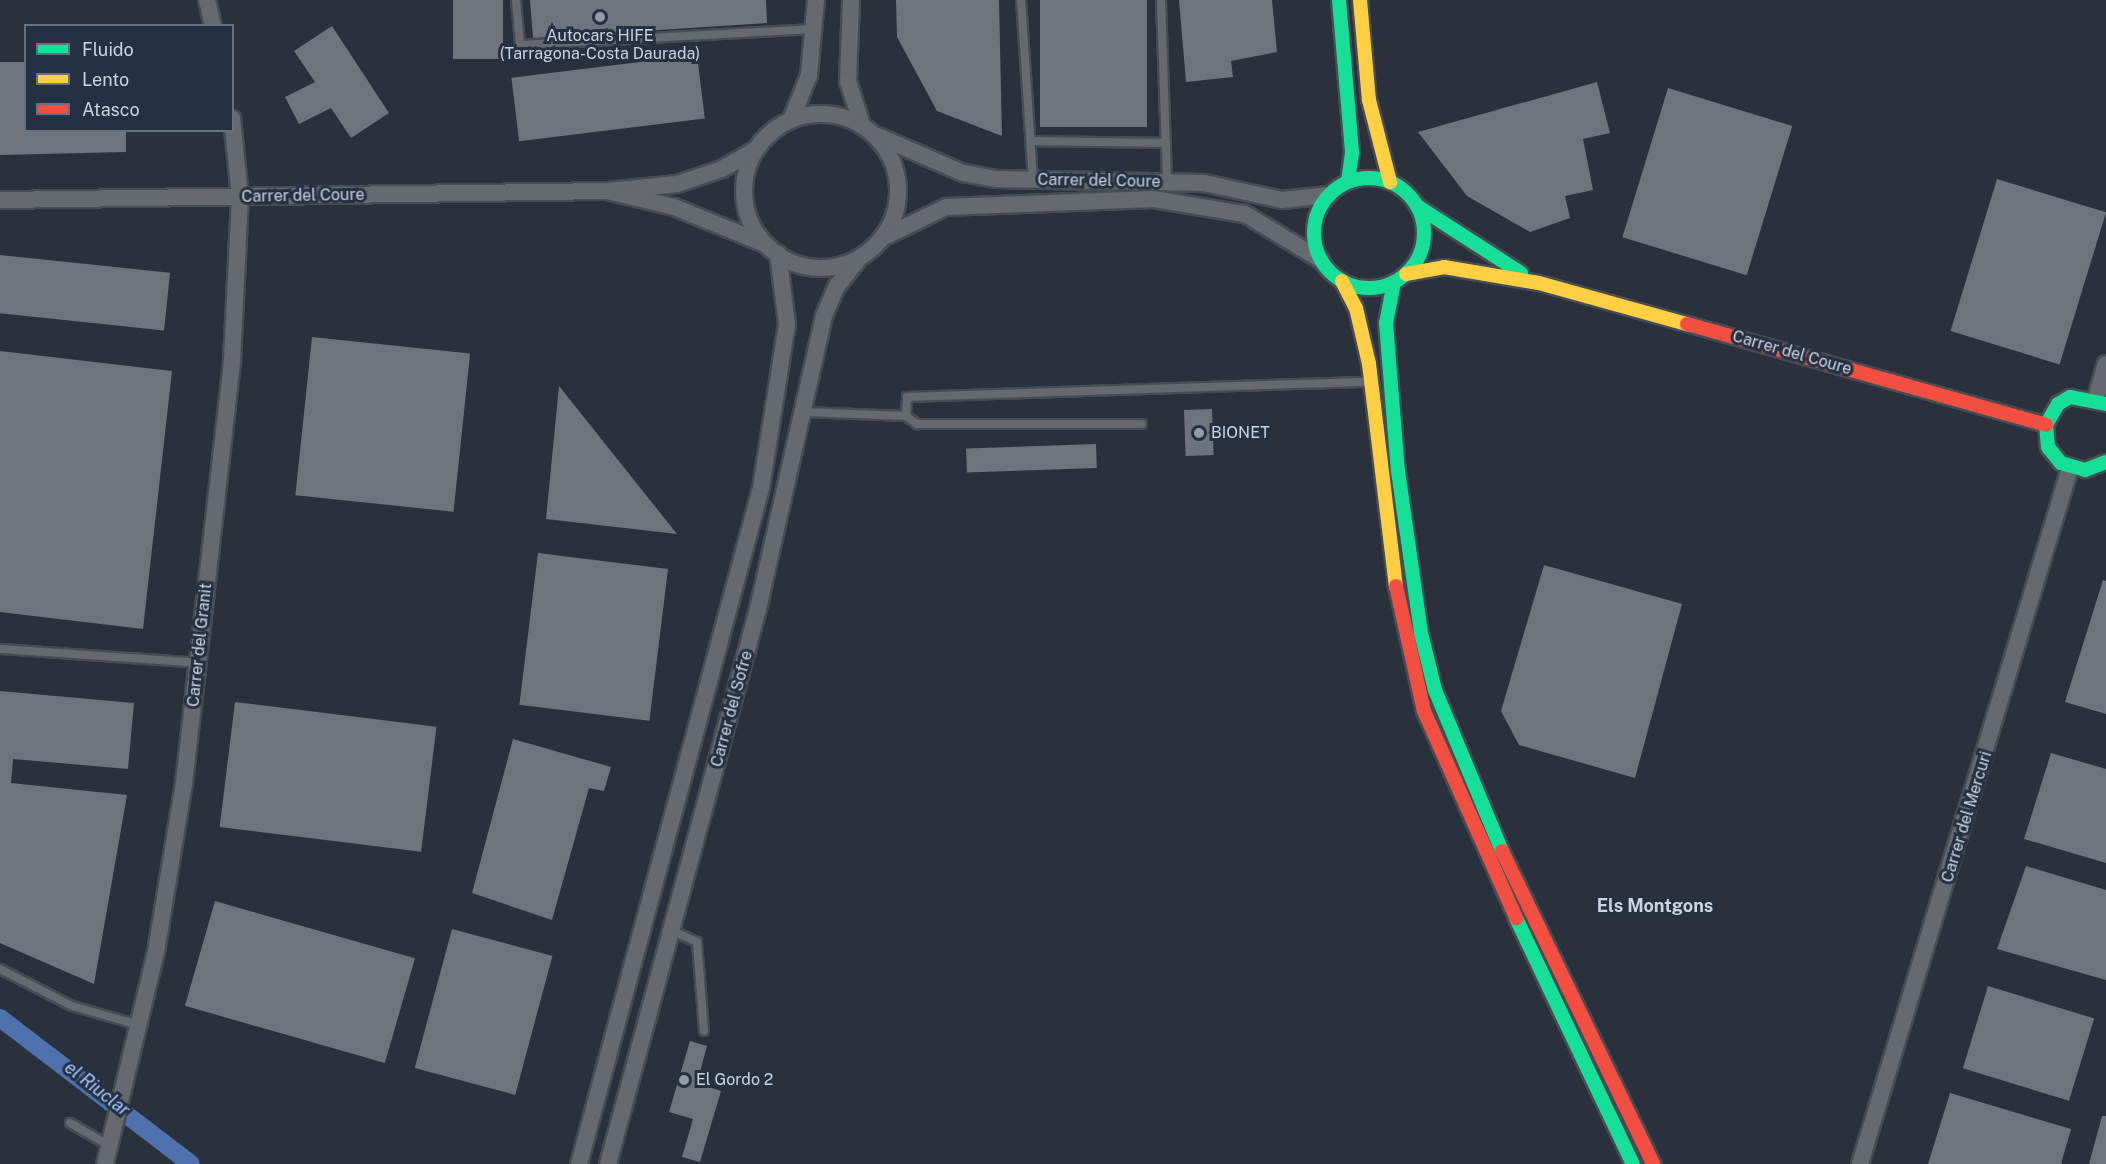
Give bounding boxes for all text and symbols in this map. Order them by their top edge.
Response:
marker: Autocars HIFE (Tarragona-Costa Daurada) [593,10,607,24]
legend [24,24,234,132]
place label: Autocars HIFE (Tarragona-Costa Daurada) [500,26,700,64]
text: Fluido [82,39,134,60]
text: Lento [82,69,129,90]
text: Atasco [82,99,140,120]
street label: Carrer del Coure [1037,170,1161,192]
street label: Carrer del Coure [241,185,365,207]
street label: Carrer del Coure [1730,327,1854,379]
place label: BIONET [1211,423,1270,443]
marker: BIONET [1192,426,1206,440]
street label: Carrer del Granit [184,582,216,708]
street label: Carrer del Sofre [707,649,757,769]
street label: Carrer del Mercuri [1938,749,1996,885]
district label: Els Montgons [1597,895,1713,917]
water label: el Riuclar [60,1057,134,1121]
place label: El Gordo 2 [696,1070,773,1090]
marker: El Gordo 2 [677,1073,691,1087]

